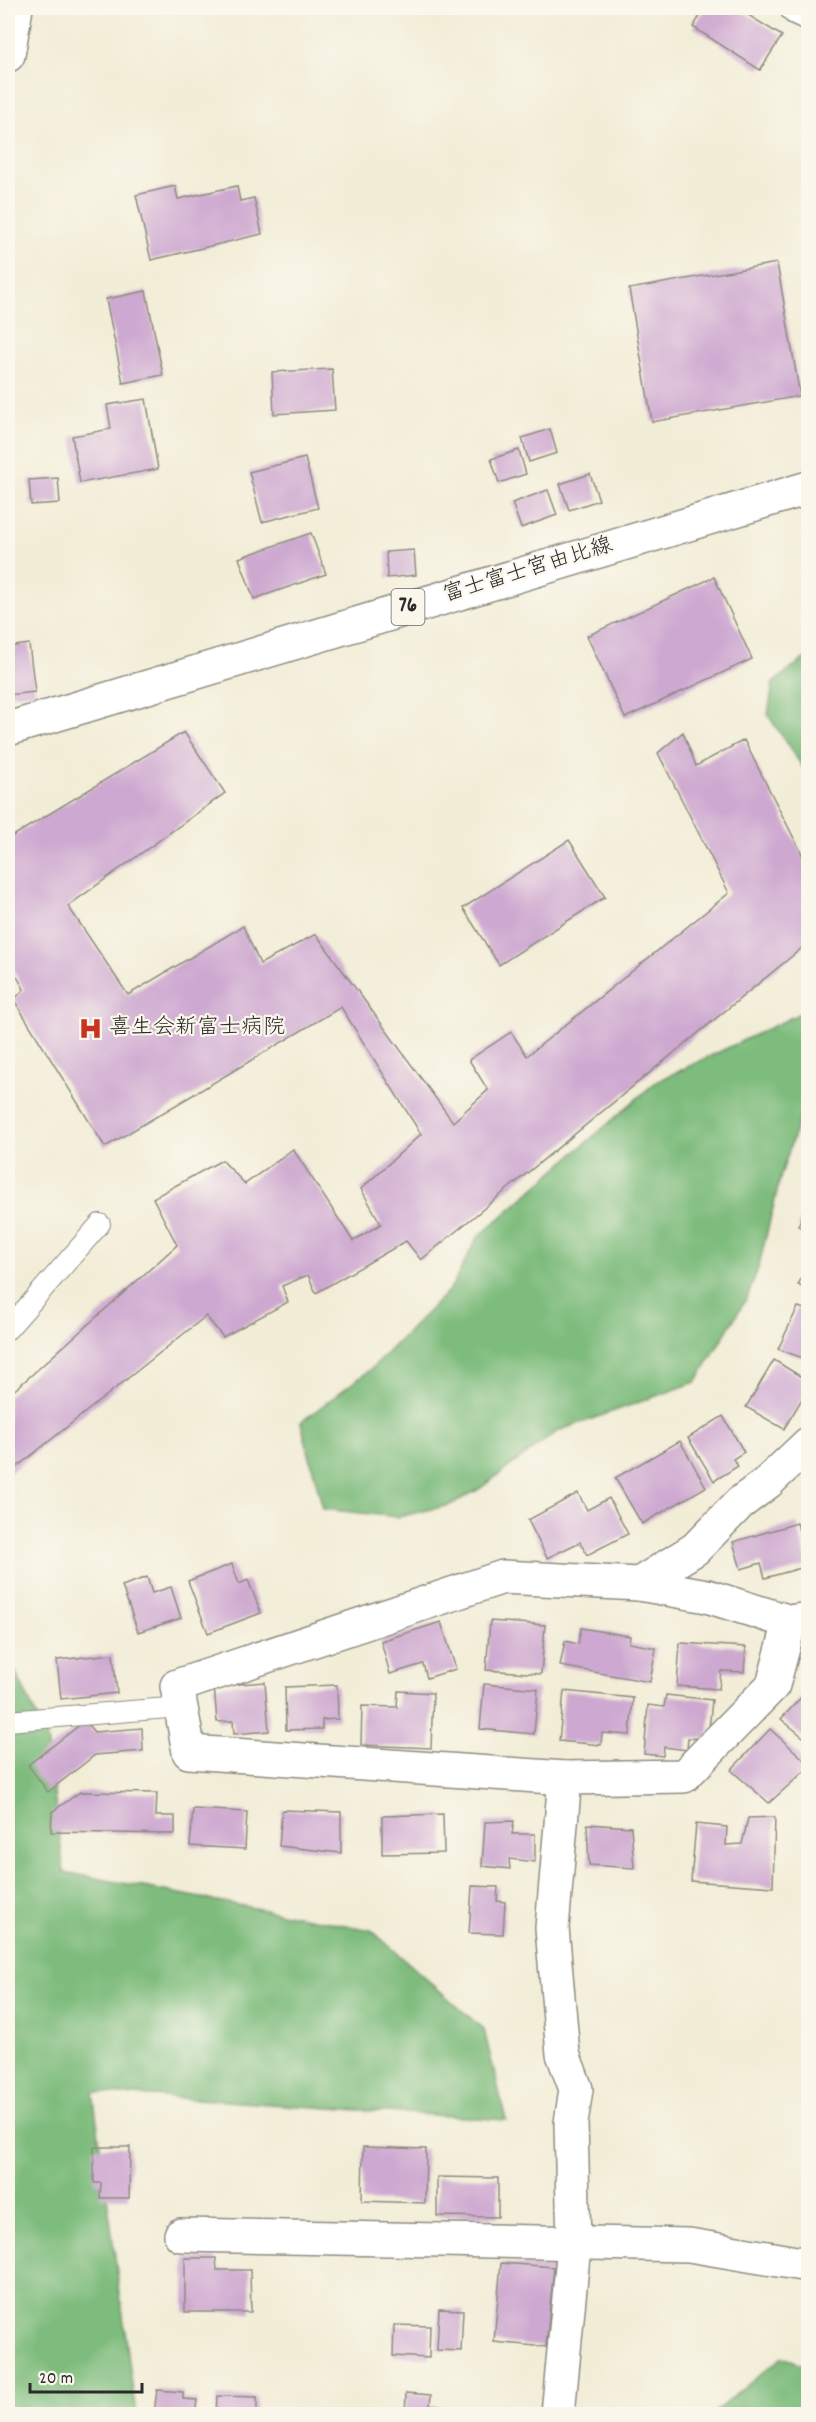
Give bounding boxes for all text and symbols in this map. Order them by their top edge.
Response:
street label: 富士富士宮由比線 [439,530,617,612]
road number: 76 [392,589,424,625]
place label: 喜生会新富士病院 [109,1013,285,1044]
hospital icon: 喜生会新富士病院 [78,1015,104,1041]
scale bar [30,2356,142,2394]
text: 20 m [39,2367,73,2392]

